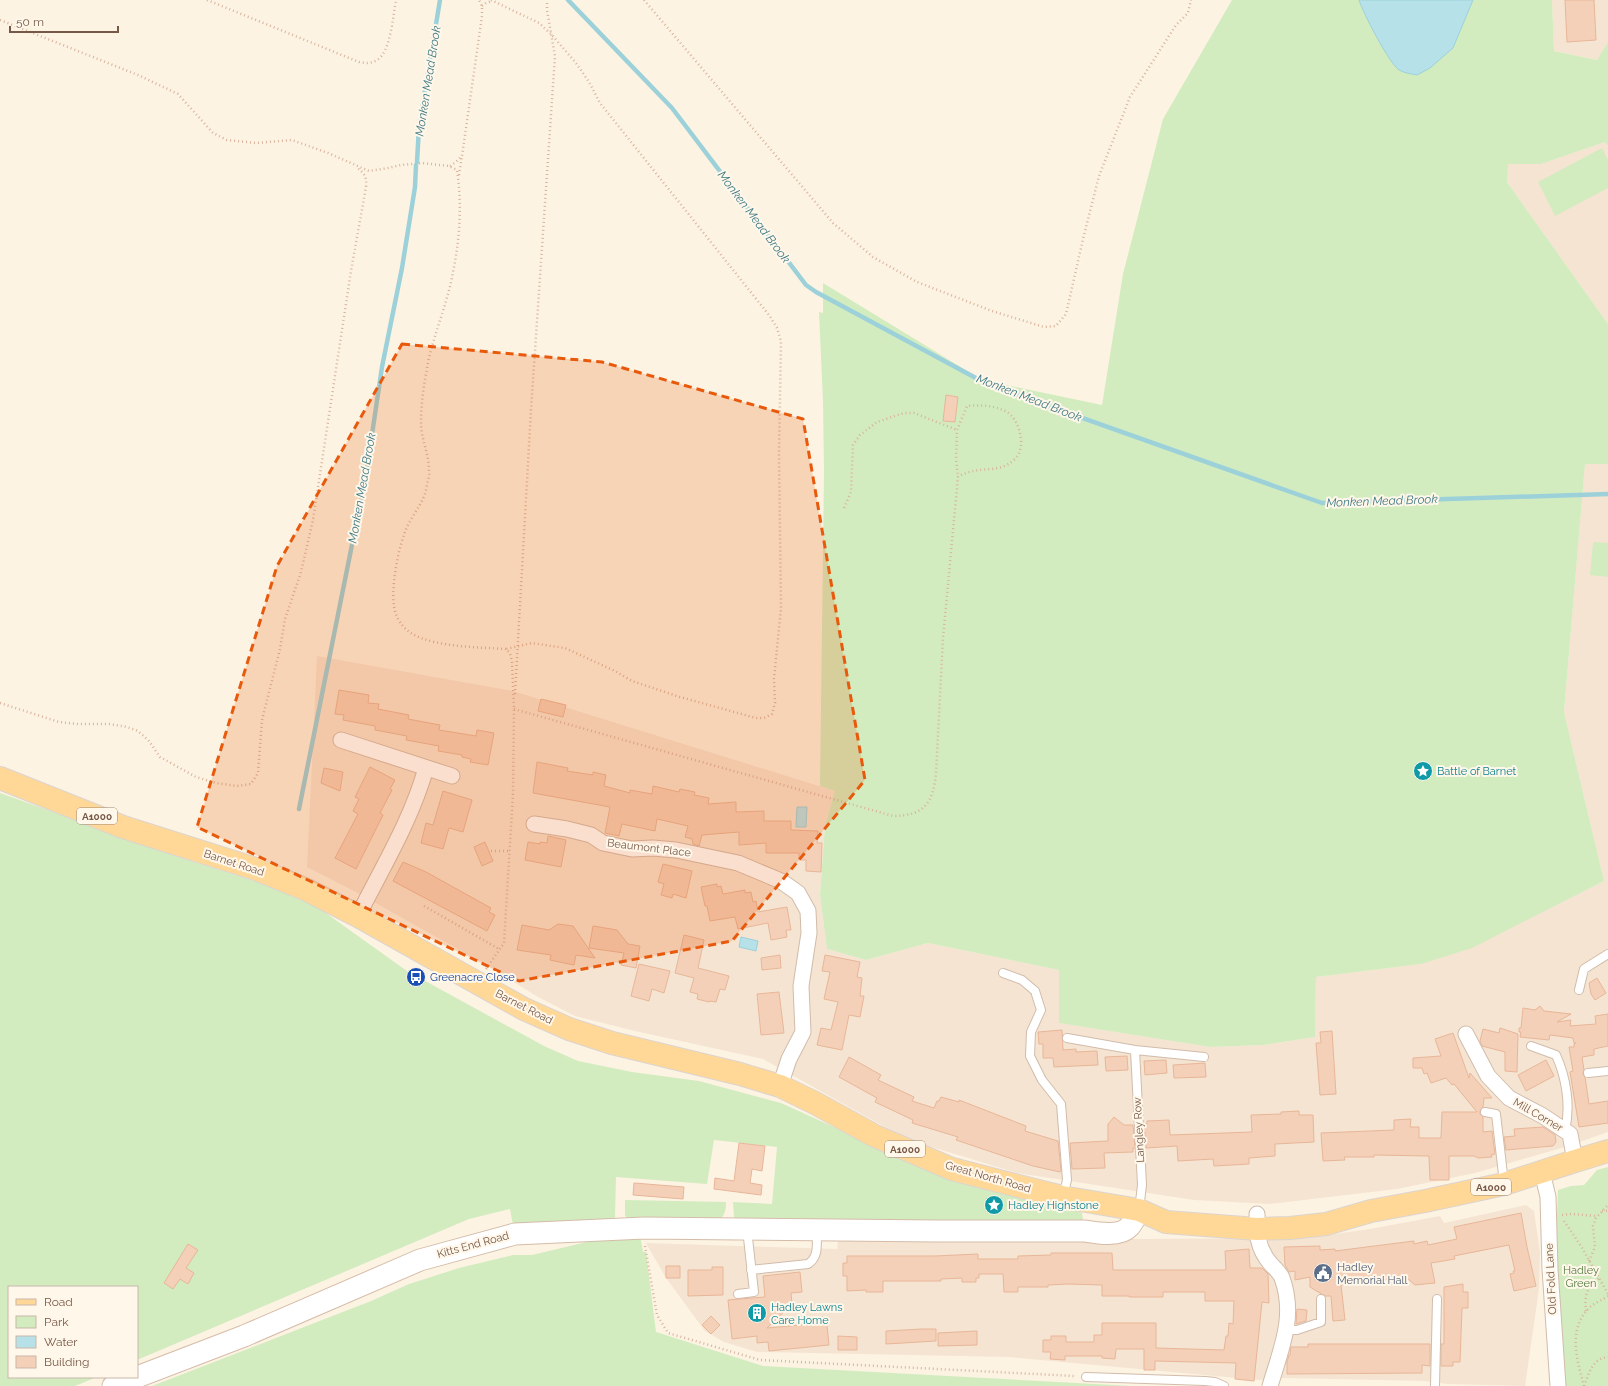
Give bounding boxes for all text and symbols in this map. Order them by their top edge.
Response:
scale bar [10,8,118,34]
text: 50 m [16,15,44,29]
water label: Monken Mead Brook [412,24,444,137]
water label: Monken Mead Brook [715,168,794,266]
water label: Monken Mead Brook [974,371,1084,425]
water label: Monken Mead Brook [345,431,379,544]
water label: Monken Mead Brook [1326,492,1439,510]
place icon: Battle of Barnet [1412,760,1434,782]
place label: Battle of Barnet [1437,765,1517,778]
road number: A1000 [77,808,117,824]
street label: Beaumont Place [606,836,692,860]
street label: Barnet Road [202,847,266,879]
bus stop icon: Greenacre Close [405,966,427,988]
place label: Greenacre Close [430,971,515,984]
street label: Barnet Road [493,987,555,1027]
street label: Mill Corner [1511,1096,1565,1134]
street label: Langley Row [1131,1097,1147,1163]
road number: A1000 [885,1141,925,1157]
street label: Great North Road [944,1159,1032,1195]
road number: A1000 [1471,1179,1511,1195]
place icon: Hadley Highstone [983,1194,1005,1216]
place label: Hadley Highstone [1008,1199,1099,1212]
street label: Kitts End Road [436,1229,511,1261]
street label: Old Fold Lane [1543,1242,1559,1315]
place label: Hadley Memorial Hall [1337,1261,1407,1287]
public building icon: Hadley Memorial Hall [1312,1262,1334,1284]
park label: Hadley Green [1563,1264,1599,1290]
legend [8,1286,138,1378]
text: Road [44,1295,73,1309]
place label: Hadley Lawns Care Home [771,1301,843,1327]
building icon: Hadley Lawns Care Home [746,1302,768,1324]
text: Park [44,1315,69,1329]
text: Water [44,1335,78,1349]
text: Building [44,1355,90,1369]

